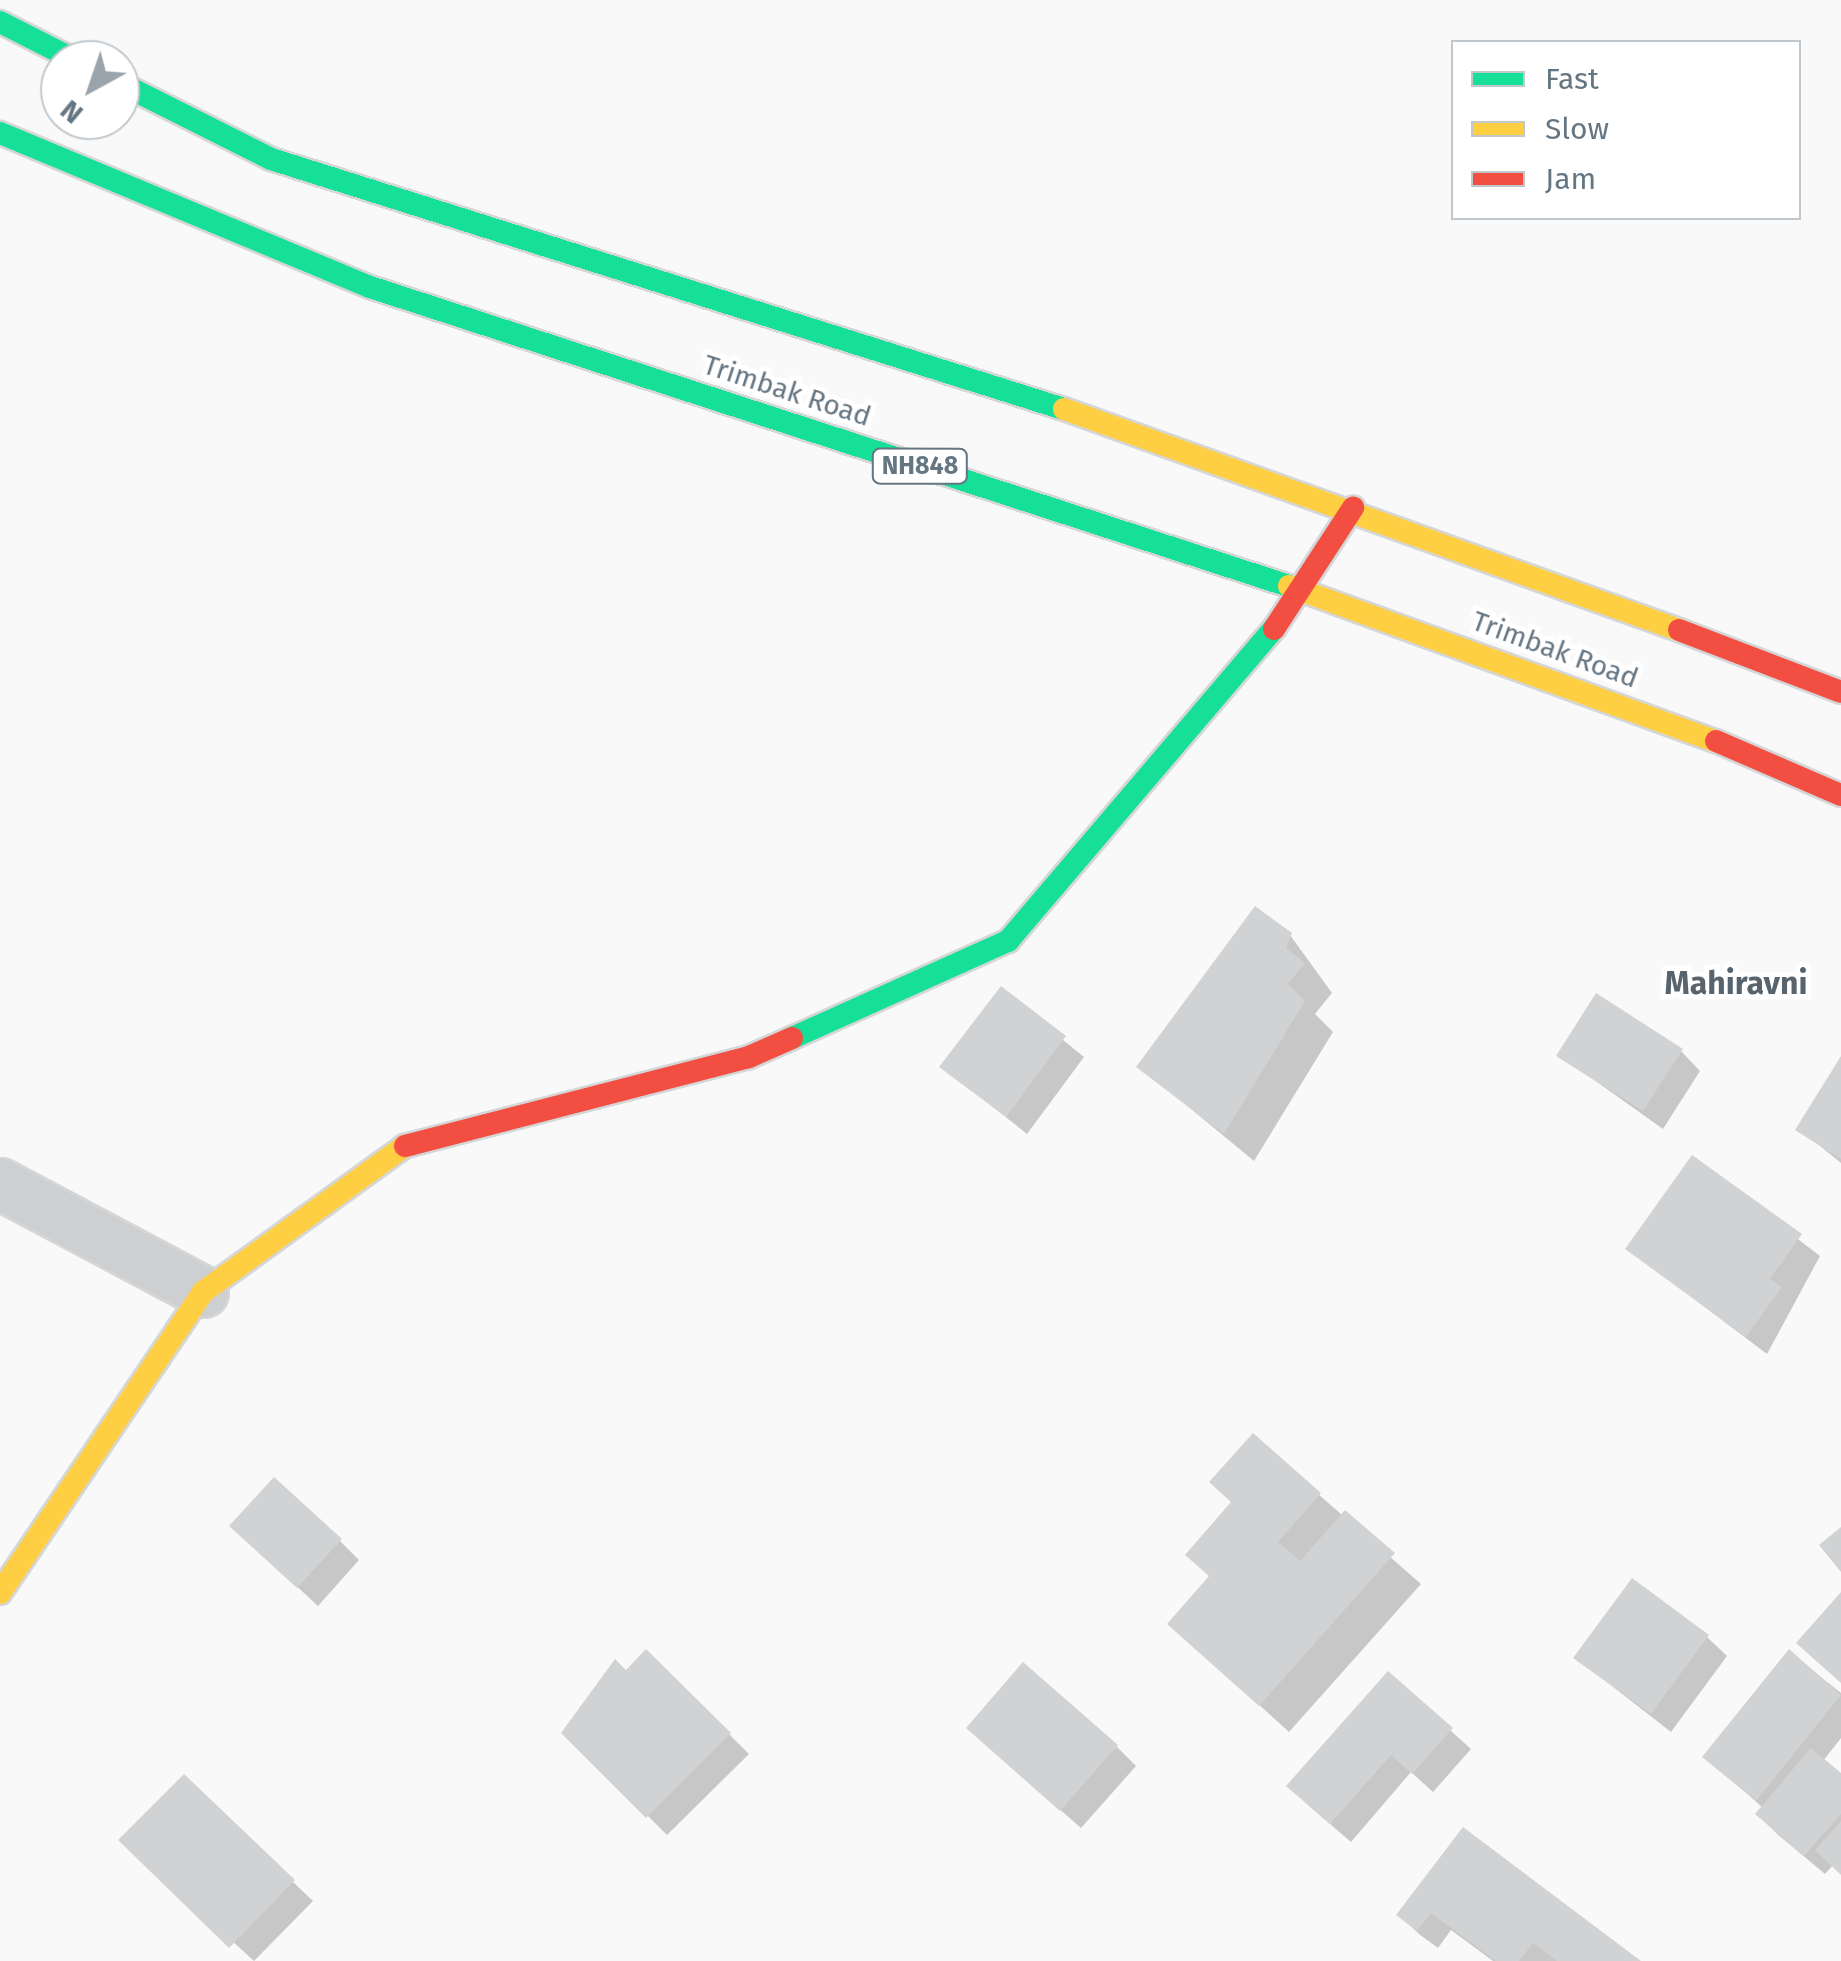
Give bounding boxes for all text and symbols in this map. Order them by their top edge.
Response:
north arrow [40,40,140,140]
legend [1451,40,1801,220]
text: Fast [1545,61,1599,97]
text: N [54,93,89,130]
text: Slow [1545,111,1609,147]
text: Jam [1545,161,1596,197]
street label: Trimbak Road [699,348,875,434]
road number: NH848 [870,446,970,486]
street label: Trimbak Road [1467,604,1643,696]
district label: Mahiravni [1665,964,1807,1002]

